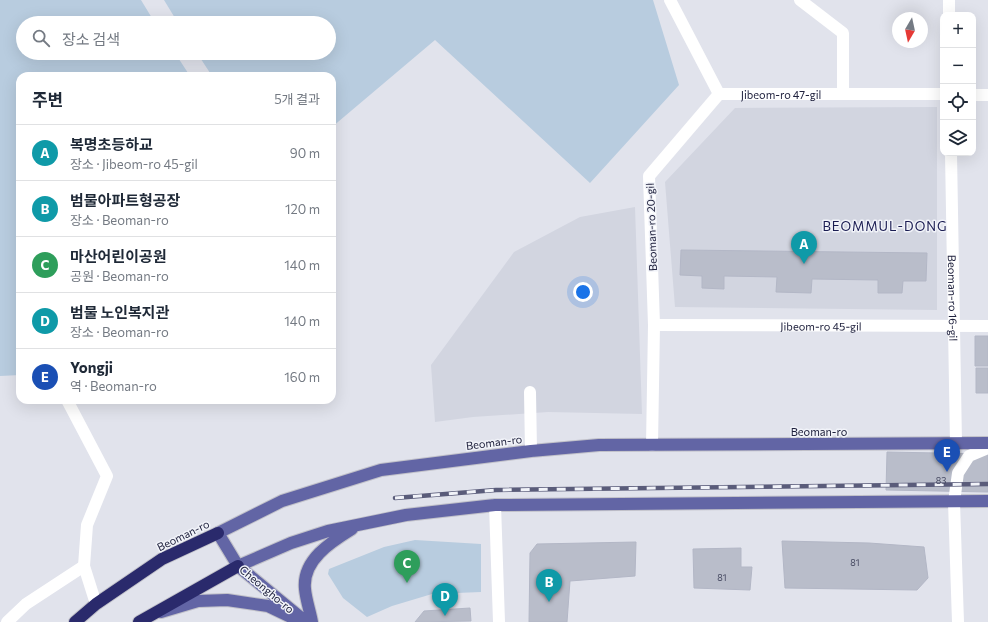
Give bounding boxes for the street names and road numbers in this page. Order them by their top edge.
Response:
street label: Jibeom-ro 47-gil [741,88,821,102]
street label: Beoman-ro 20-gil [643,183,659,271]
street label: Beoman-ro 16-gil [946,255,961,341]
street label: Jibeom-ro 45-gil [780,319,862,333]
street label: Beoman-ro [791,425,848,438]
street label: Beoman-ro [465,432,523,452]
street label: Beoman-ro [155,517,212,553]
street label: Cheongho-ro [237,563,297,616]

